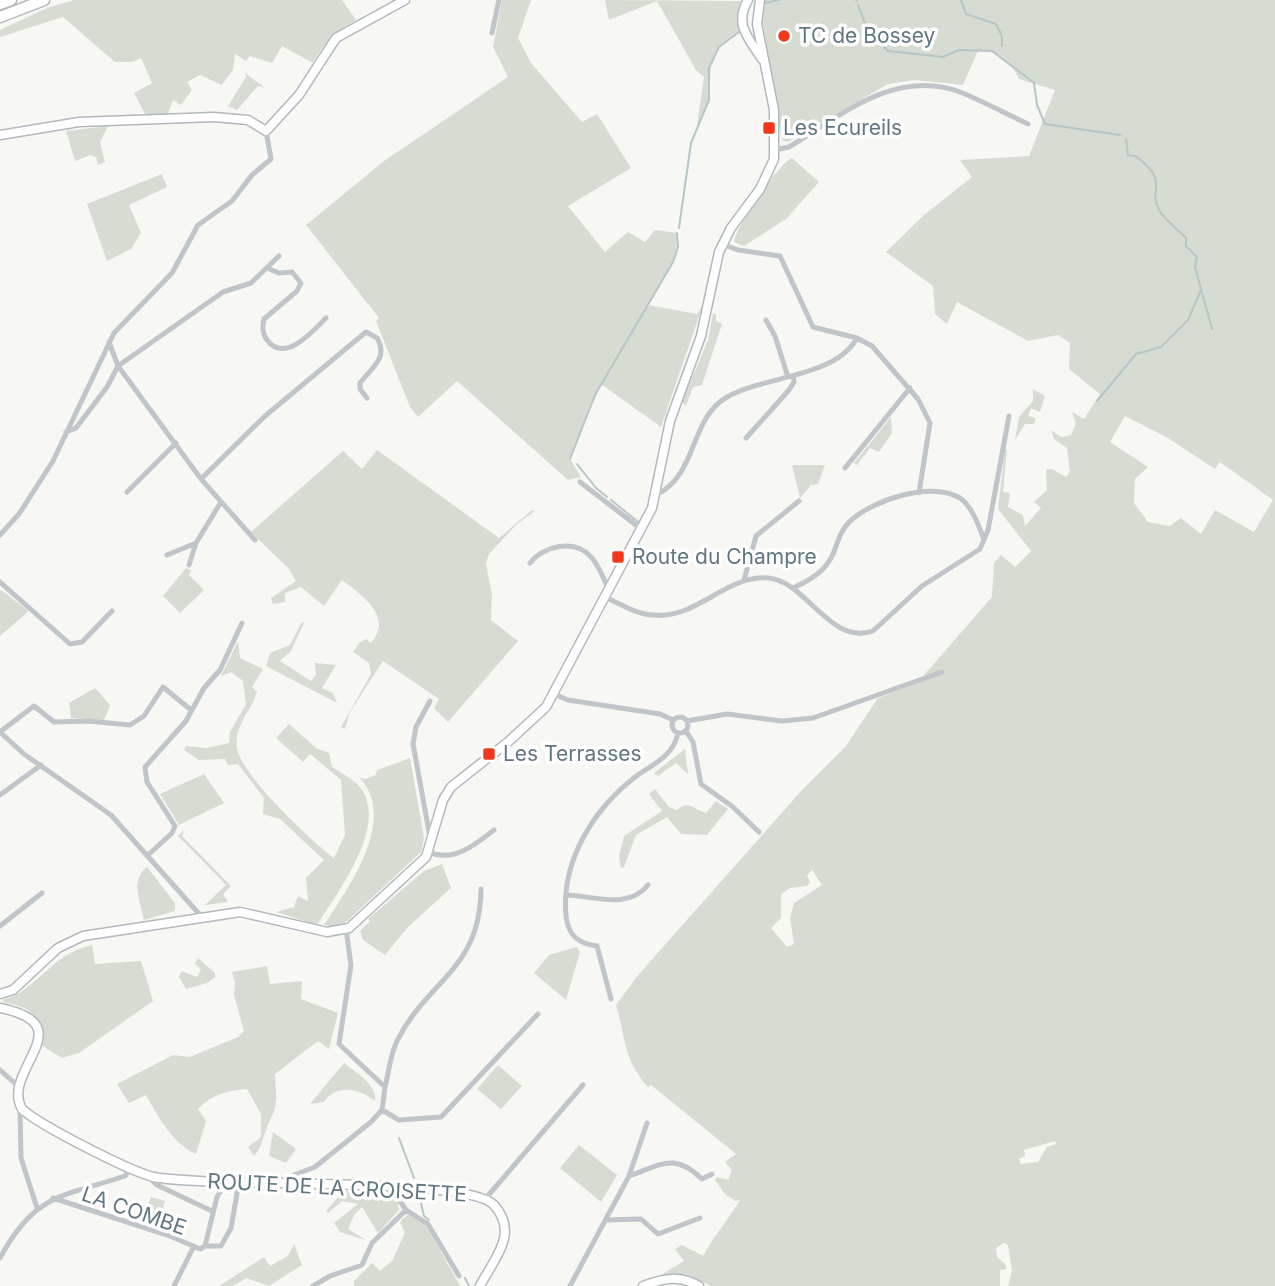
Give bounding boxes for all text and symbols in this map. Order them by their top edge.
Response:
place label: TC de Bossey [798,23,936,48]
marker: TC de Bossey [776,28,792,44]
place label: Les Ecureils [783,115,902,140]
marker: Les Ecureils [761,120,777,136]
place label: Route du Champre [632,544,817,569]
marker: Route du Champre [610,549,626,565]
place label: Les Terrasses [503,741,642,766]
marker: Les Terrasses [481,746,497,762]
street label: ROUTE DE LA CROISETTE [207,1168,467,1207]
street label: LA COMBE [79,1181,190,1240]

